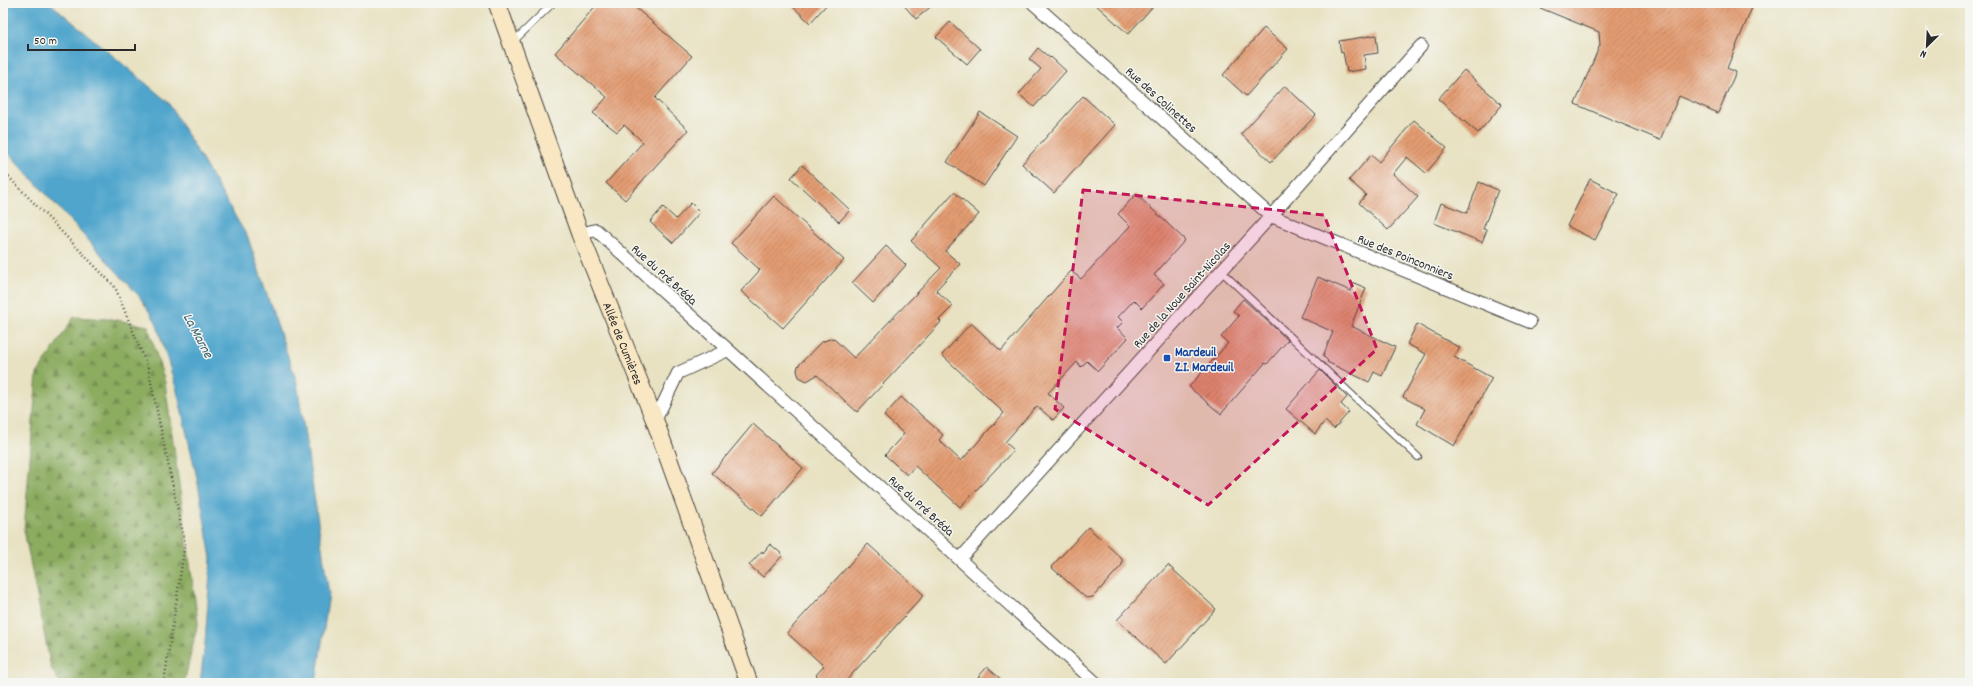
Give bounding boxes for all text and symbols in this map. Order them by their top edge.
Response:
scale bar [28,26,135,52]
north arrow [1907,26,1947,66]
text: 50 m [34,33,57,50]
text: N [1917,45,1929,62]
street label: Rue des Colinettes [1120,63,1201,138]
street label: Rue des Poinconniers [1354,230,1456,286]
street label: Rue de la Noue Saint-Nicolas [1130,238,1236,353]
street label: Rue du Pré Bréda [626,241,701,311]
street label: Allée de Cumières [596,300,647,388]
water label: La Marne [177,310,218,363]
place label: Mardeuil Z.I. Mardeuil [1175,344,1234,378]
marker: Mardeuil Z.I. Mardeuil [1162,353,1172,363]
street label: Rue du Pré Bréda [883,472,958,542]

